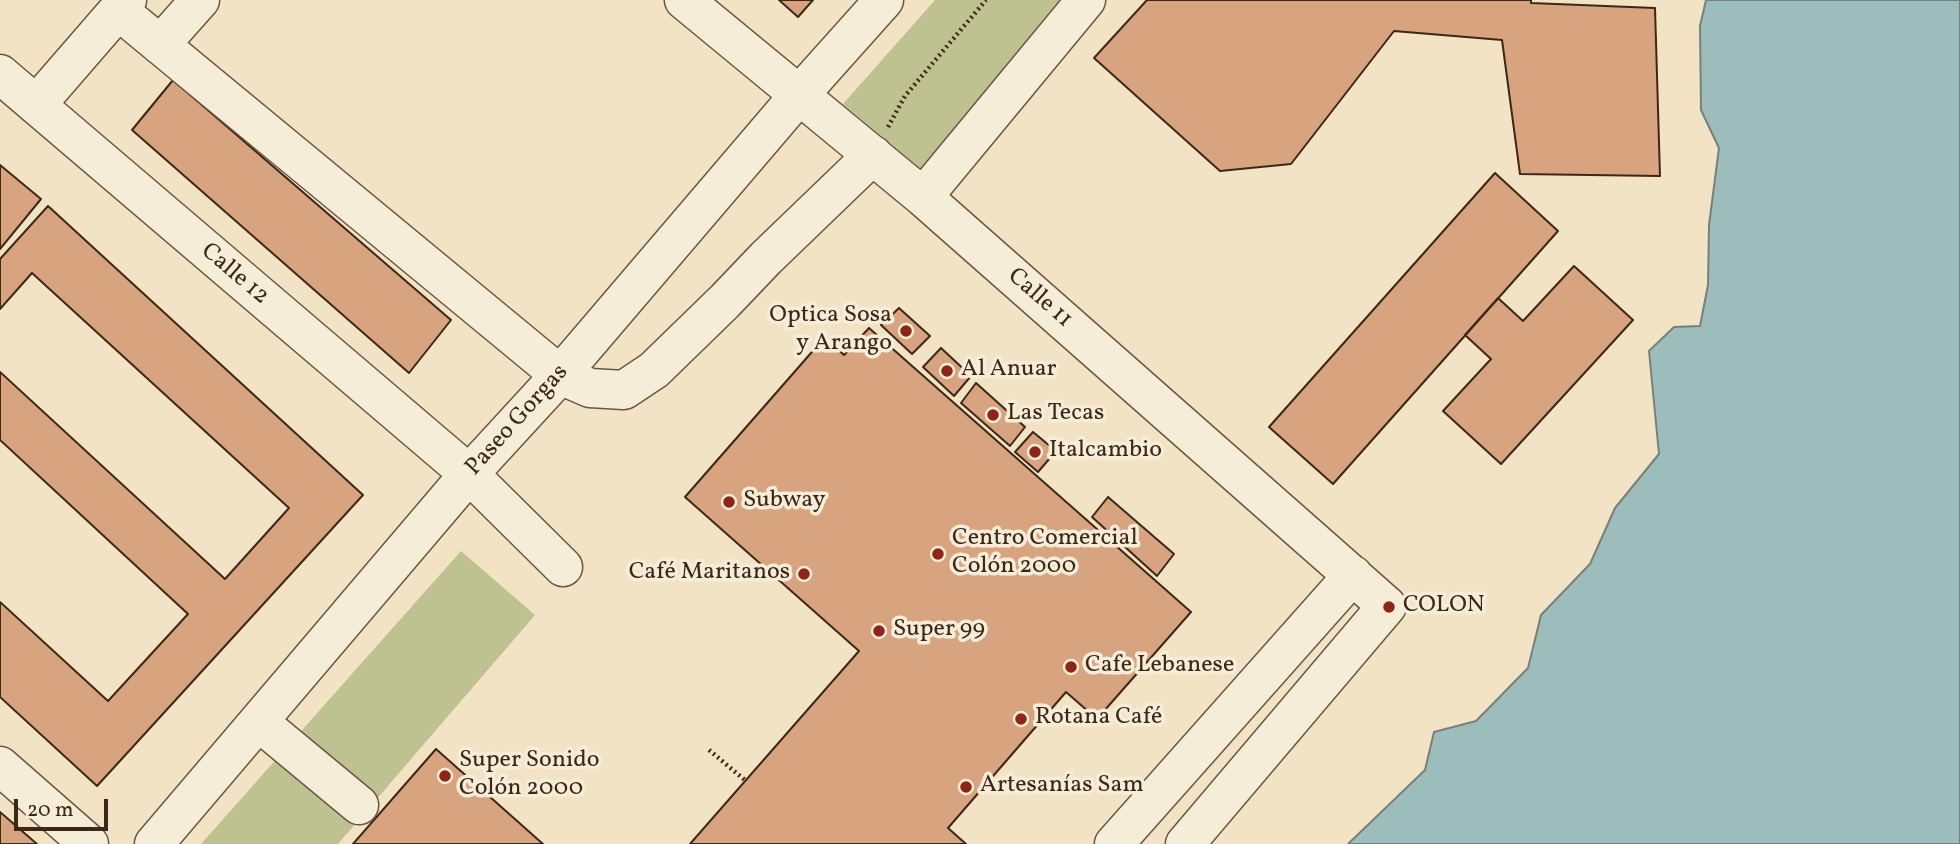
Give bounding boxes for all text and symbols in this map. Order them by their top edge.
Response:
street label: Calle 12 [194,238,274,312]
street label: Calle 11 [1001,263,1077,335]
place label: Optica Sosa y Arango [769,303,892,359]
marker: Optica Sosa y Arango [898,323,914,339]
place label: Al Anuar [961,357,1057,385]
street label: Paseo Gorgas [460,359,576,483]
marker: Al Anuar [939,363,955,379]
place label: Las Tecas [1007,401,1104,429]
marker: Las Tecas [985,407,1001,423]
place label: Italcambio [1049,438,1162,466]
marker: Italcambio [1027,444,1043,460]
place label: Subway [743,488,825,516]
marker: Subway [721,494,737,510]
place label: Centro Comercial Colón 2000 [952,526,1138,582]
marker: Centro Comercial Colón 2000 [930,546,946,562]
place label: Café Maritanos [629,560,790,588]
marker: Café Maritanos [796,566,812,582]
place label: COLON [1403,593,1485,621]
marker: COLON [1381,599,1397,615]
place label: Super 99 [893,617,985,645]
marker: Super 99 [871,623,887,639]
place label: Cafe Lebanese [1085,653,1234,681]
marker: Cafe Lebanese [1063,659,1079,675]
place label: Rotana Café [1035,705,1162,733]
marker: Rotana Café [1013,711,1029,727]
place label: Super Sonido Colón 2000 [459,748,600,804]
marker: Super Sonido Colón 2000 [437,768,453,784]
place label: Artesanías Sam [980,773,1144,801]
marker: Artesanías Sam [958,779,974,795]
scale bar [18,784,112,828]
text: 20 m [27,796,73,825]

